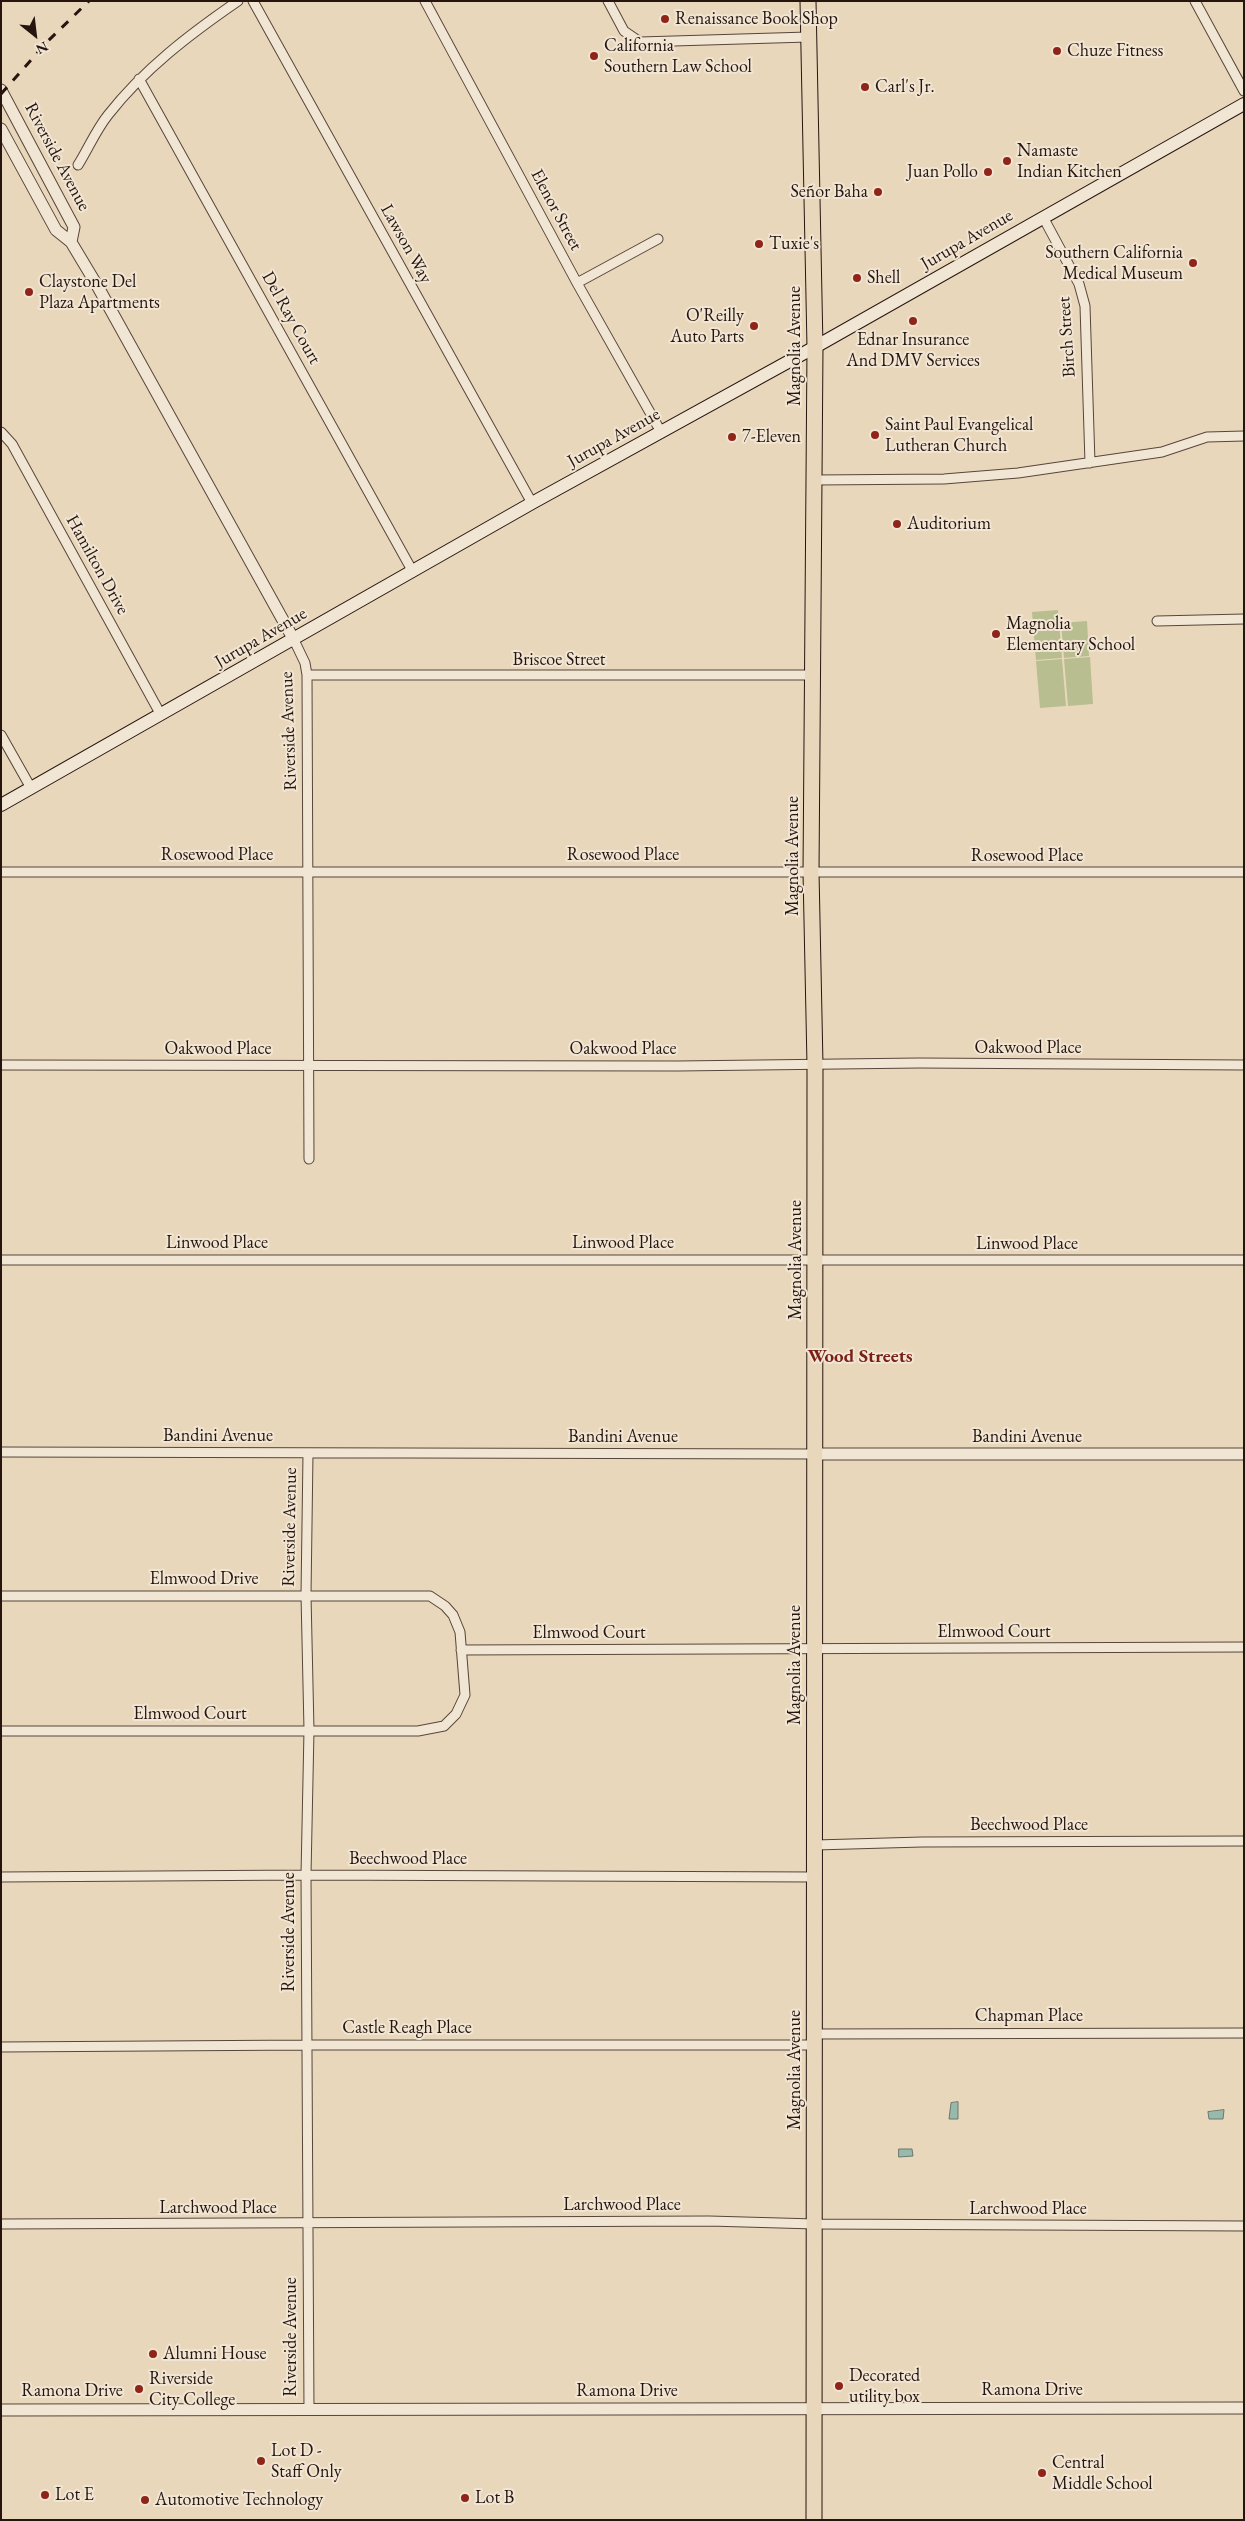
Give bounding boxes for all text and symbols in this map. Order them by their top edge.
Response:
place label: Renaissance Book Shop [675,8,838,30]
north arrow [10,10,60,60]
marker: Renaissance Book Shop [659,13,671,25]
place label: California Southern Law School [604,35,752,78]
text: N [33,37,52,59]
place label: Chuze Fitness [1067,40,1163,62]
marker: Chuze Fitness [1051,45,1063,57]
marker: California Southern Law School [588,50,600,62]
place label: Carl's Jr. [875,76,935,98]
marker: Carl's Jr. [859,81,871,93]
street label: Riverside Avenue [19,99,95,215]
place label: Namaste Indian Kitchen [1017,140,1122,182]
marker: Namaste Indian Kitchen [1001,155,1013,167]
place label: Juan Pollo [907,161,978,183]
street label: Elenor Street [526,166,586,254]
marker: Juan Pollo [982,166,994,178]
place label: Señor Baha [790,181,868,203]
marker: Señor Baha [872,186,884,198]
street label: Lawson Way [375,201,437,287]
street label: Jurupa Avenue [917,205,1017,275]
place label: Tuxie's [769,233,819,255]
marker: Tuxie's [753,238,765,250]
place label: Southern California Medical Museum [1045,242,1183,284]
marker: Southern California Medical Museum [1187,257,1199,269]
place label: Shell [867,267,900,289]
street label: Del Ray Court [257,268,325,368]
place label: Claystone Del Plaza Apartments [39,271,160,314]
marker: Shell [851,272,863,284]
marker: Claystone Del Plaza Apartments [23,286,35,298]
street label: Magnolia Avenue [784,286,806,406]
street label: Birch Street [1053,296,1081,378]
place label: O'Reilly Auto Parts [670,305,744,348]
marker: Ednar Insurance And DMV Services [907,315,919,327]
marker: O'Reilly Auto Parts [748,320,760,332]
place label: Ednar Insurance And DMV Services [846,329,980,372]
street label: Jurupa Avenue [564,404,664,472]
place label: Saint Paul Evangelical Lutheran Church [885,414,1033,456]
place label: 7-Eleven [742,426,801,448]
marker: Saint Paul Evangelical Lutheran Church [869,429,881,441]
marker: 7-Eleven [726,431,738,443]
street label: Hamilton Drive [61,511,133,619]
place label: Auditorium [907,513,991,535]
marker: Auditorium [891,518,903,530]
street label: Jurupa Avenue [211,603,311,673]
place label: Magnolia Elementary School [1006,613,1135,656]
marker: Magnolia Elementary School [990,628,1002,640]
street label: Briscoe Street [513,649,605,671]
street label: Riverside Avenue [276,671,302,791]
street label: Magnolia Avenue [782,796,804,916]
street label: Rosewood Place [161,844,273,866]
street label: Rosewood Place [567,844,679,866]
street label: Rosewood Place [971,845,1083,867]
street label: Oakwood Place [974,1037,1082,1059]
street label: Oakwood Place [164,1038,272,1060]
street label: Oakwood Place [569,1038,677,1060]
street label: Magnolia Avenue [785,1200,807,1320]
street label: Linwood Place [166,1232,268,1254]
street label: Linwood Place [572,1232,674,1254]
street label: Linwood Place [976,1233,1078,1255]
district label: Wood Streets [807,1346,913,1368]
street label: Bandini Avenue [163,1425,273,1447]
street label: Bandini Avenue [568,1426,678,1448]
street label: Bandini Avenue [972,1426,1082,1448]
street label: Riverside Avenue [278,1467,302,1587]
street label: Elmwood Drive [150,1568,258,1590]
street label: Magnolia Avenue [784,1605,806,1725]
street label: Elmwood Court [937,1621,1051,1643]
street label: Elmwood Court [532,1622,646,1644]
street label: Elmwood Court [133,1703,247,1725]
street label: Beechwood Place [970,1814,1088,1836]
street label: Beechwood Place [349,1848,467,1870]
street label: Riverside Avenue [278,1872,300,1992]
street label: Chapman Place [975,2005,1083,2027]
street label: Magnolia Avenue [784,2010,806,2130]
street label: Castle Reagh Place [342,2017,472,2039]
street label: Larchwood Place [563,2194,681,2216]
street label: Larchwood Place [159,2197,277,2219]
street label: Larchwood Place [969,2198,1087,2220]
street label: Riverside Avenue [280,2277,302,2397]
place label: Alumni House [163,2343,267,2365]
marker: Alumni House [147,2348,159,2360]
place label: Decorated utility box [849,2365,920,2408]
place label: Riverside City College [149,2368,235,2410]
street label: Ramona Drive [981,2379,1083,2401]
street label: Ramona Drive [21,2380,123,2402]
street label: Ramona Drive [576,2380,678,2402]
marker: Decorated utility box [833,2380,845,2392]
marker: Riverside City College [133,2383,145,2395]
place label: Lot D - Staff Only [271,2440,342,2482]
place label: Central Middle School [1052,2452,1153,2494]
marker: Lot D - Staff Only [255,2455,267,2467]
marker: Central Middle School [1036,2467,1048,2479]
place label: Lot E [55,2484,94,2506]
place label: Lot B [475,2487,514,2509]
marker: Lot E [39,2489,51,2501]
place label: Automotive Technology [155,2489,323,2511]
marker: Lot B [459,2492,471,2504]
marker: Automotive Technology [139,2494,151,2506]

